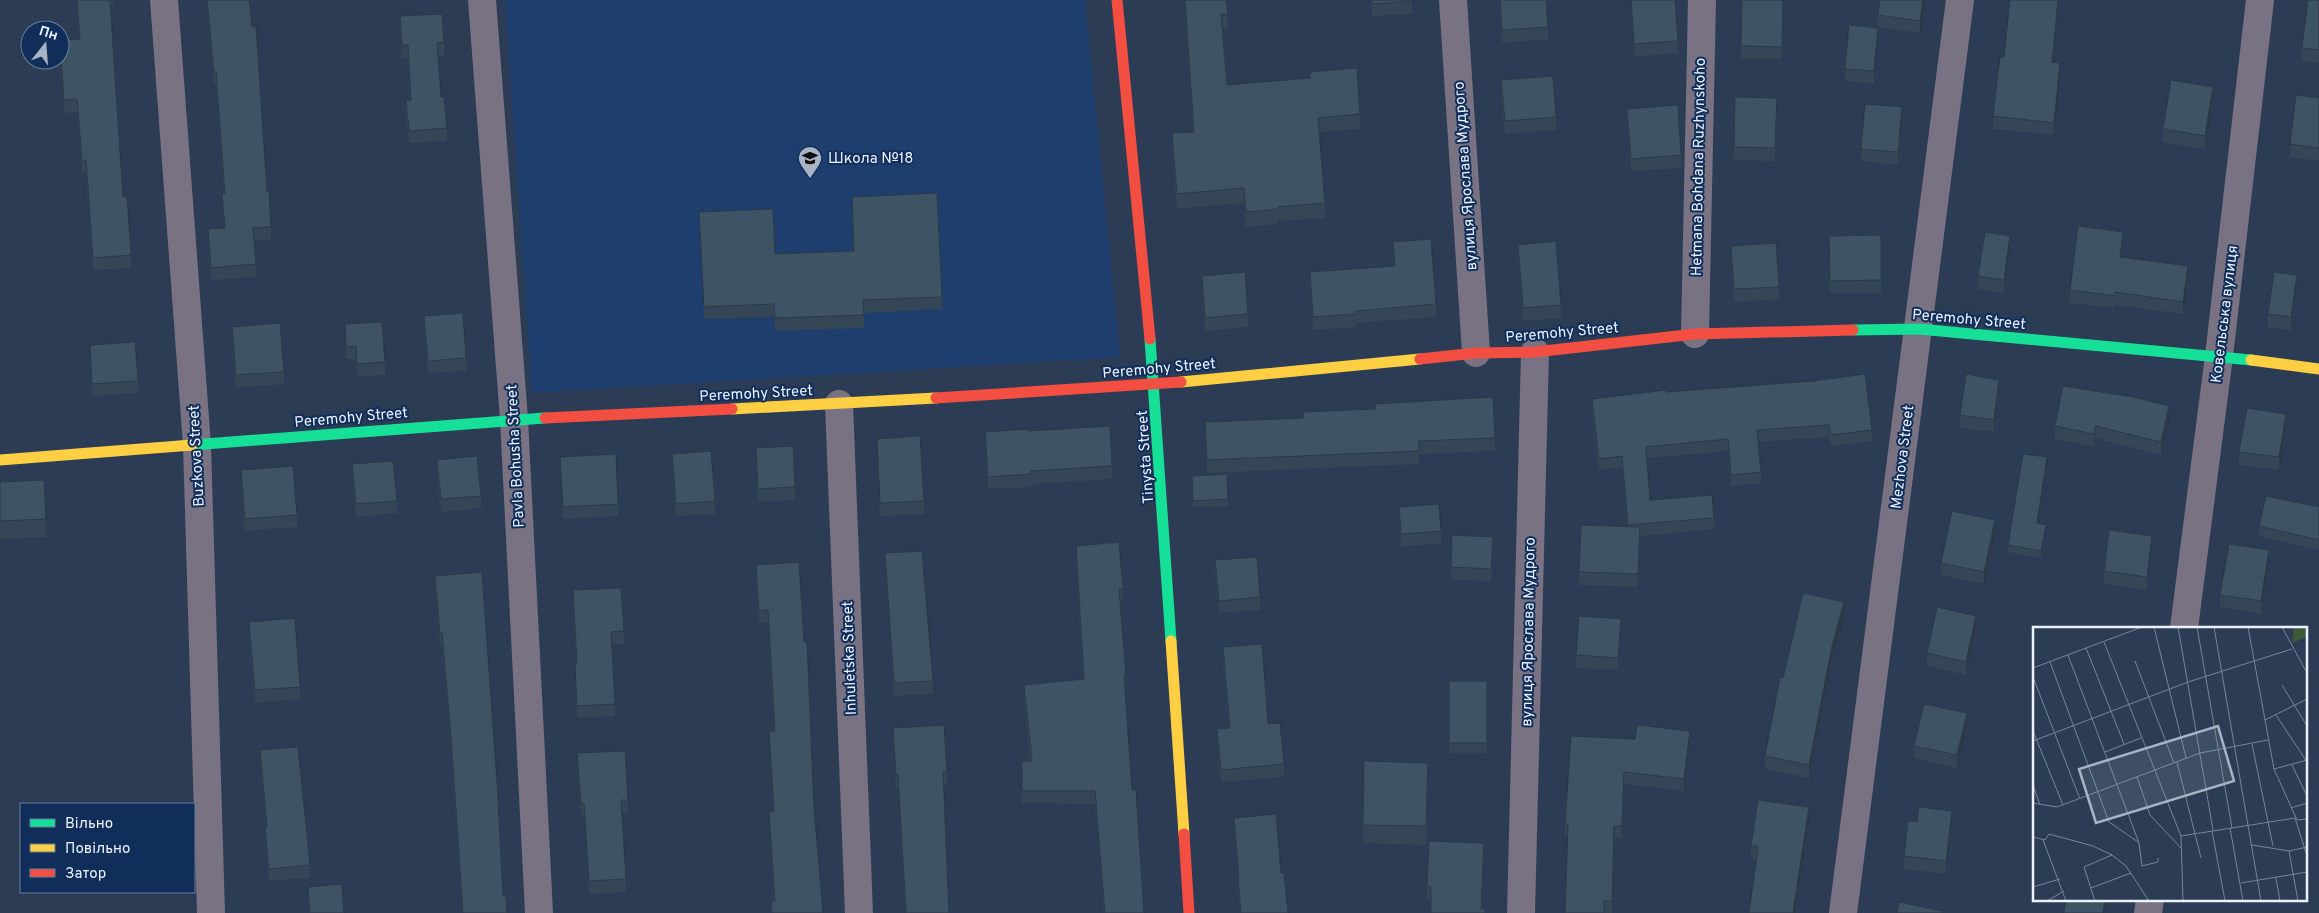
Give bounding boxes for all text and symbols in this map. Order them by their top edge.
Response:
north arrow [20,20,70,70]
text: Пн [37,23,60,45]
street label: Hetmana Bohdana Ruzhynskoho [1688,58,1711,276]
street label: вулиця Ярослава Мудрого [1450,81,1483,271]
school or university icon: Школа №18 [797,145,823,179]
place label: Школа №18 [828,150,913,169]
street label: Ковельська вулиця [2208,244,2243,384]
street label: Peremohy Street [1911,306,2026,335]
street label: Peremohy Street [1505,319,1620,348]
street label: Peremohy Street [1102,355,1217,384]
street label: Peremohy Street [699,382,813,407]
street label: Pavla Bohusha Street [503,384,530,528]
street label: Peremohy Street [294,404,409,433]
street label: Mezhova Street [1888,404,1919,510]
street label: Buzkova Street [185,405,210,507]
street label: Tinysta Street [1134,409,1159,504]
street label: вулиця Ярослава Мудрого [1518,537,1541,727]
street label: Inhuletska Street [839,601,862,715]
inset map [2033,627,2306,900]
legend [20,803,195,893]
text: Вільно [65,815,113,834]
text: Повільно [65,840,130,859]
text: Затор [65,865,106,884]

